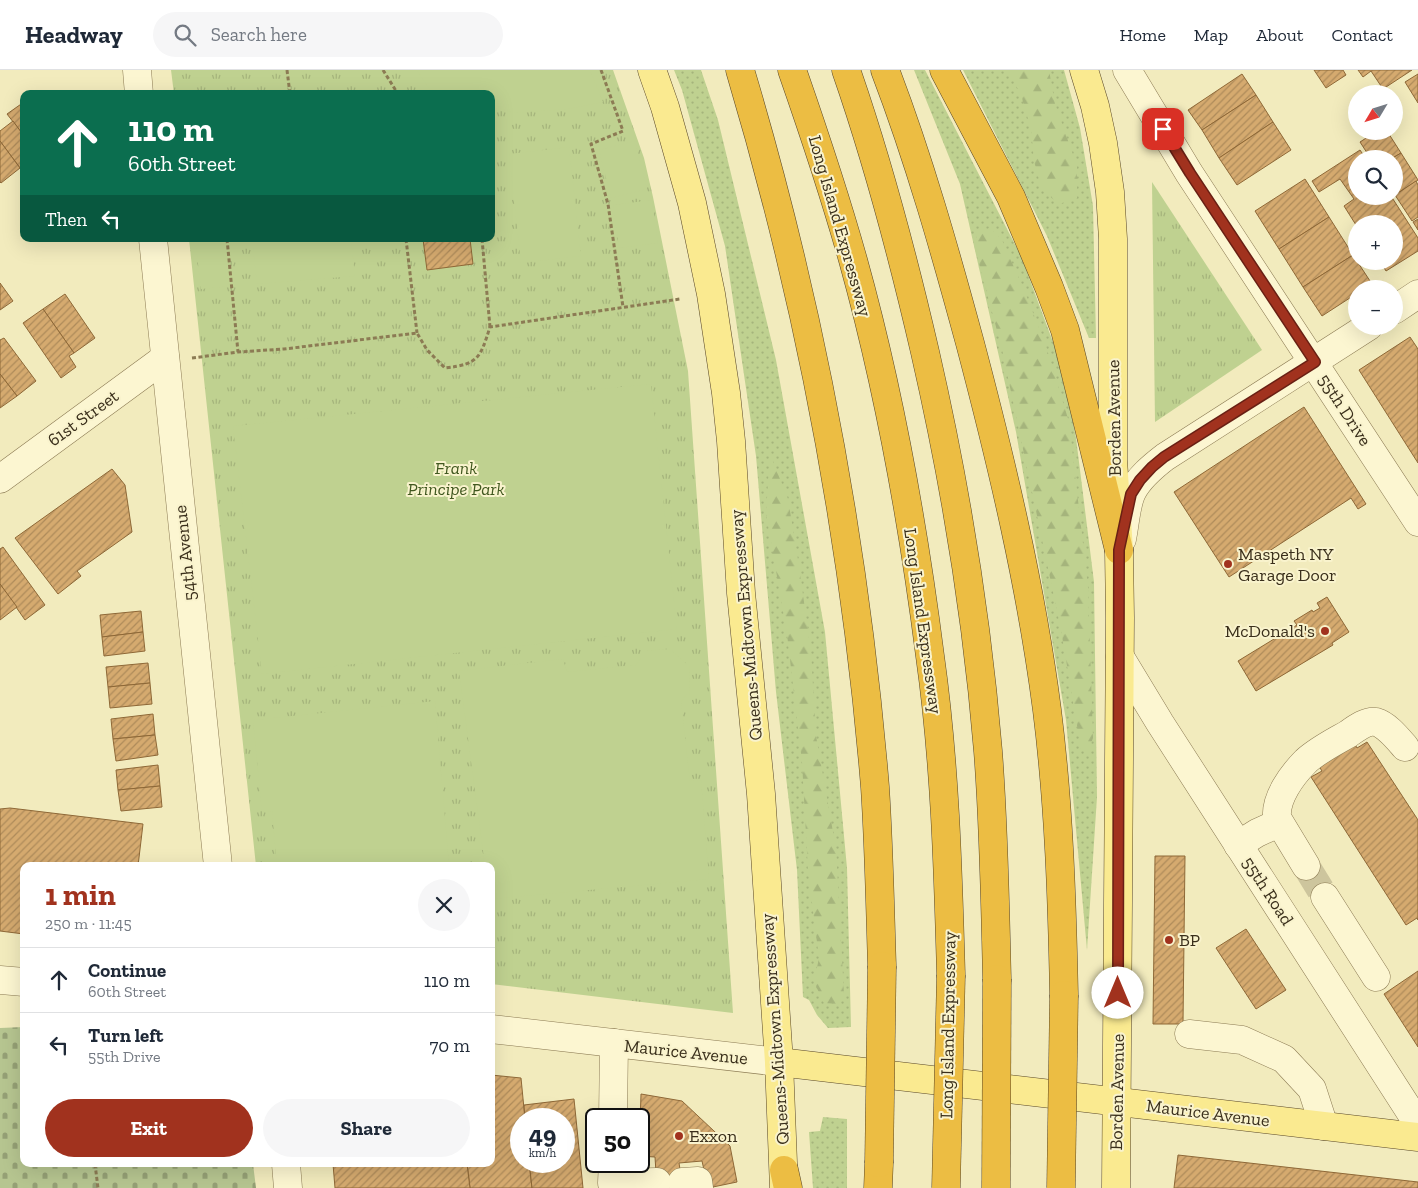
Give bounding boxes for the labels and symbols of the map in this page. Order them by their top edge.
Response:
north arrow [1348,85,1402,140]
pin [1142,108,1184,150]
street label: Long Island Expressway [804,133,877,320]
street label: Borden Avenue [1102,359,1126,477]
street label: 55th Drive [1314,370,1376,450]
street label: 61st Street [43,385,123,451]
park label: Frank Principe Park [407,457,505,500]
street label: 54th Avenue [169,504,201,602]
street label: Queens-Midtown Expressway [725,508,767,741]
street label: Long Island Expressway [899,527,947,716]
place label: Maspeth NY Garage Door [1238,543,1337,586]
marker: Maspeth NY Garage Door [1222,558,1234,570]
place label: McDonald's [1225,620,1315,642]
marker: McDonald's [1319,625,1331,637]
street label: 55th Road [1238,852,1298,930]
street label: Queens-Midtown Expressway [756,912,794,1145]
place label: BP [1179,929,1200,951]
street label: Long Island Expressway [935,930,961,1119]
marker: BP [1163,934,1175,946]
position arrow [1091,966,1143,1018]
street label: Borden Avenue [1105,1033,1129,1151]
street label: Maurice Avenue [623,1035,749,1069]
street label: Maurice Avenue [1145,1094,1271,1132]
speed limit sign: 50 [585,1108,650,1173]
place label: Exxon [689,1125,738,1147]
marker: Exxon [673,1130,685,1142]

